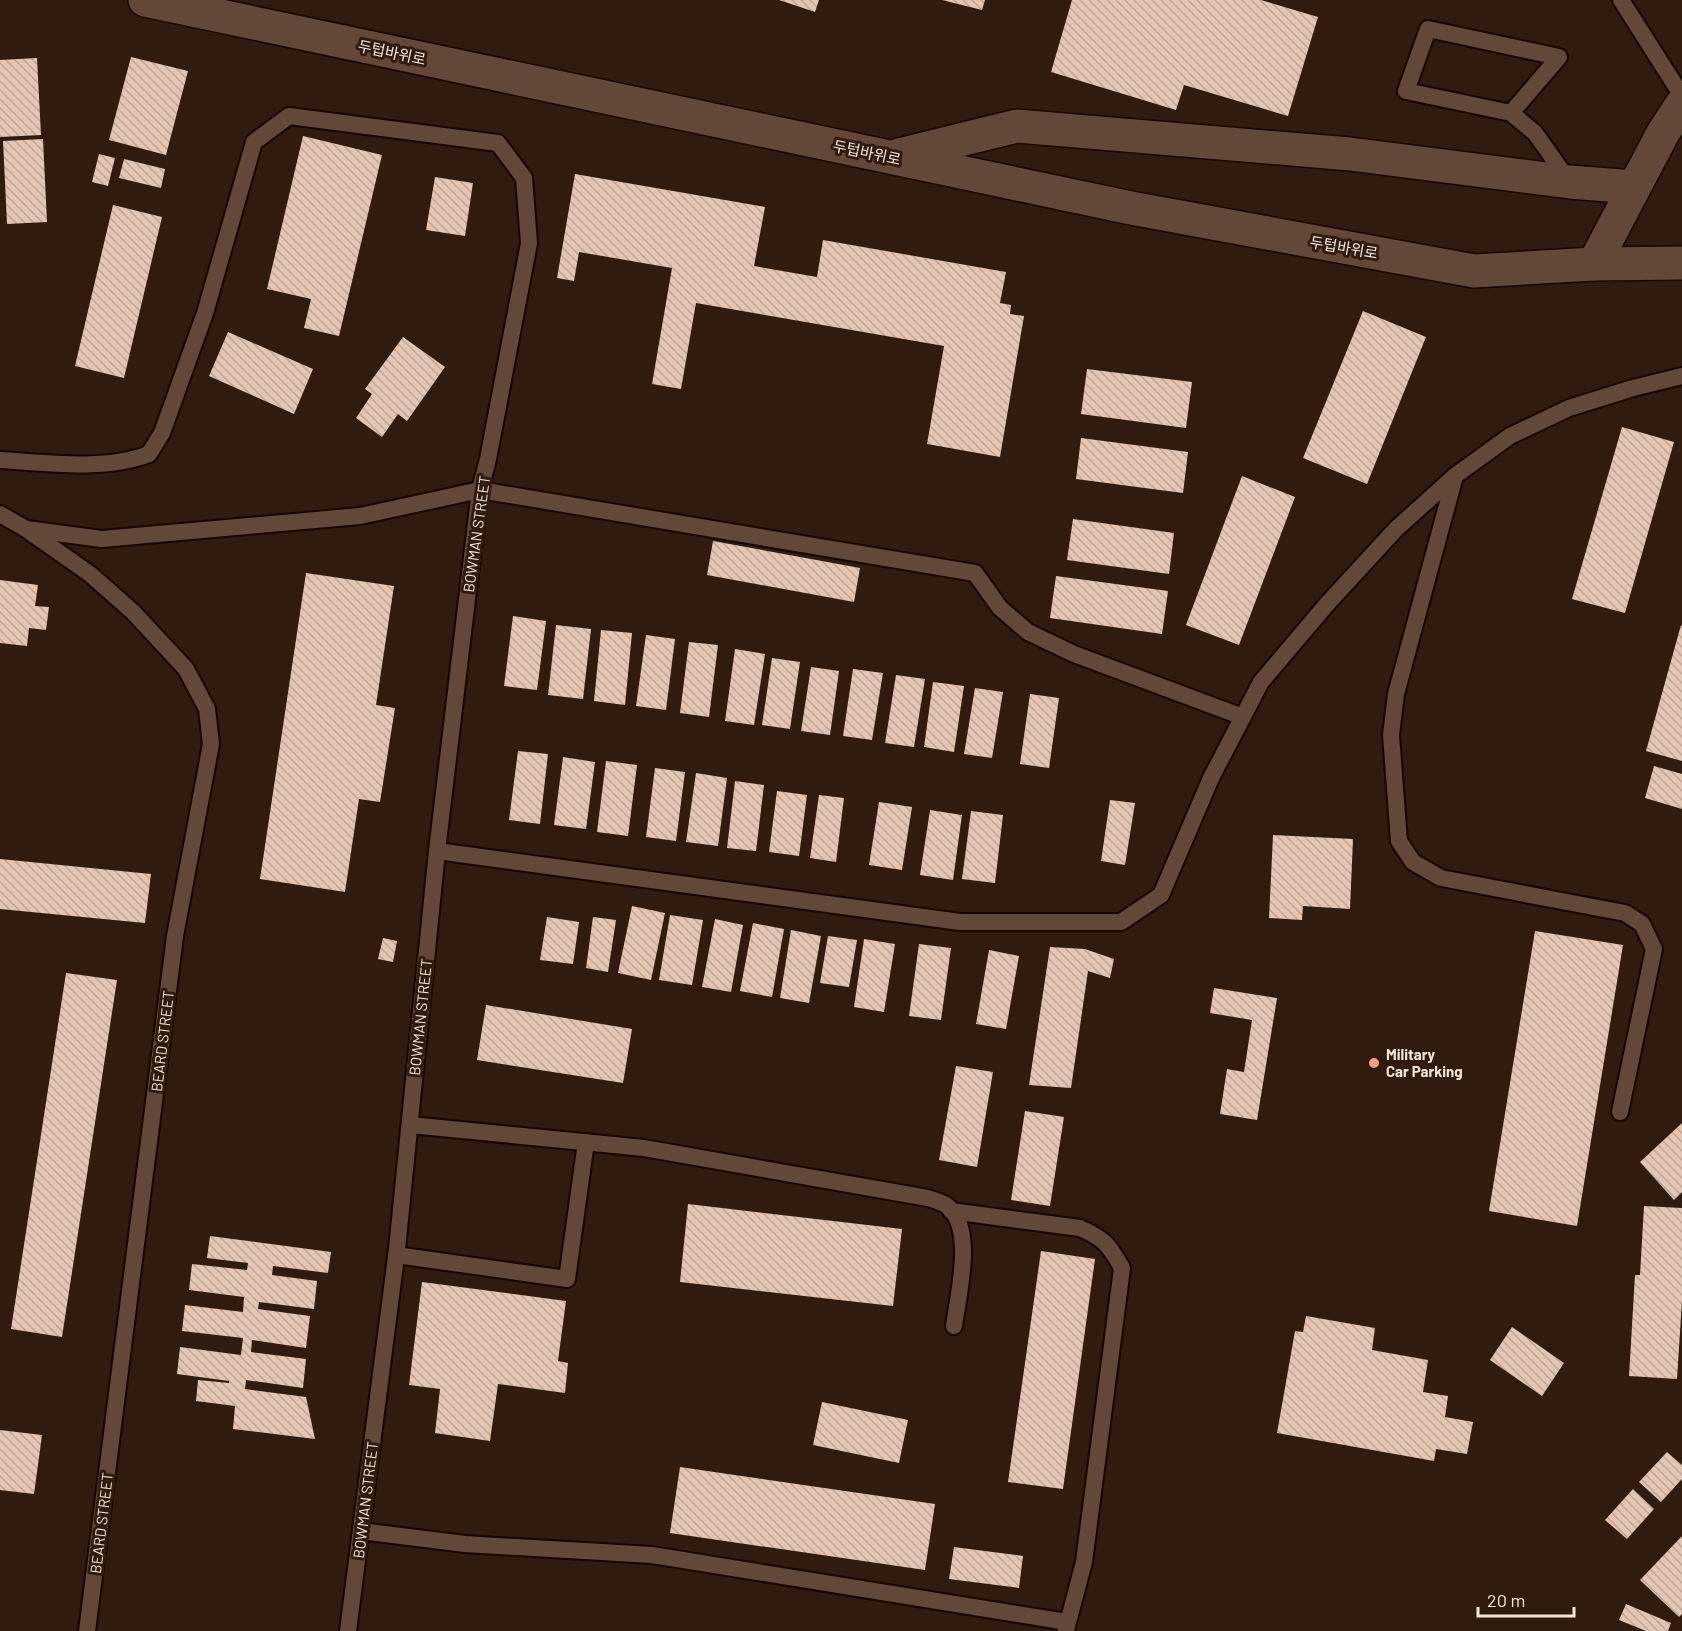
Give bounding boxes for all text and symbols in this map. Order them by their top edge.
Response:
street label: 두텁바위로 [356,36,428,68]
street label: 두텁바위로 [831,136,903,168]
street label: 두텁바위로 [1308,232,1380,262]
street label: BOWMAN STREET [459,475,493,593]
street label: BOWMAN STREET [405,958,435,1076]
street label: BEARD STREET [147,989,177,1093]
place label: Military Car Parking [1386,1045,1463,1080]
marker: Military Car Parking [1367,1056,1381,1070]
street label: BOWMAN STREET [349,1441,381,1559]
street label: BEARD STREET [86,1471,116,1575]
scale bar [1478,1580,1574,1618]
text: 20 m [1487,1589,1525,1611]

